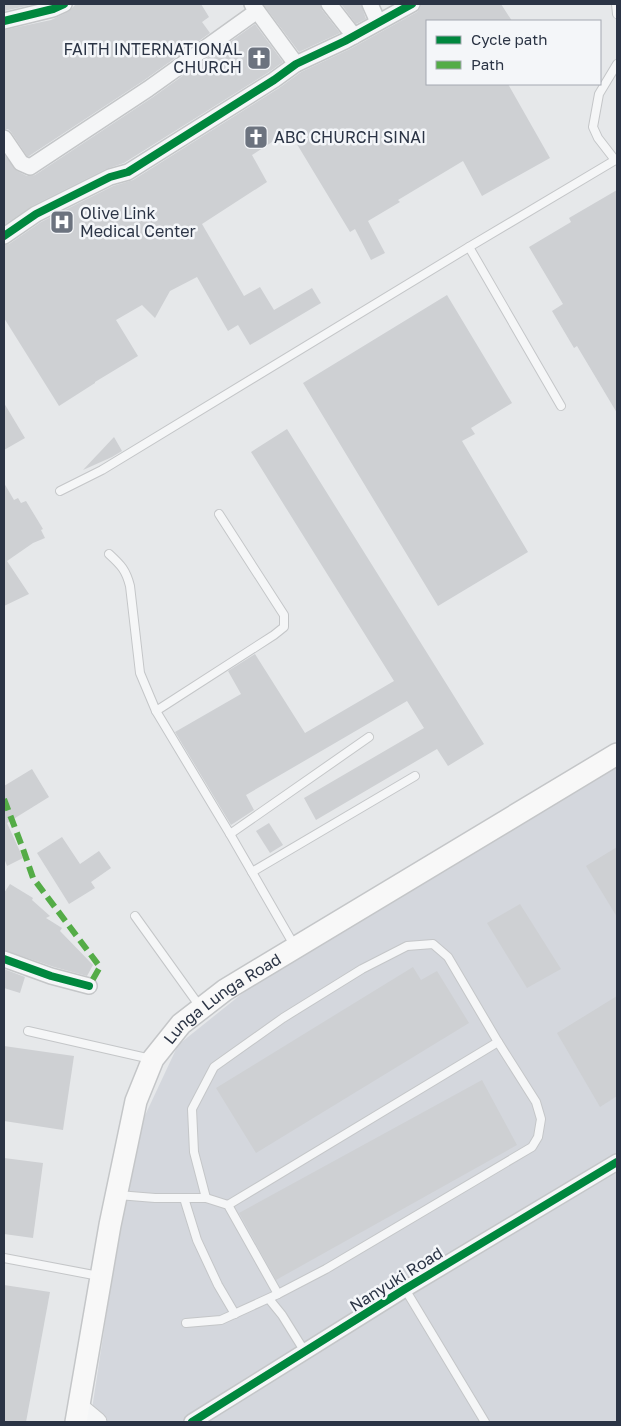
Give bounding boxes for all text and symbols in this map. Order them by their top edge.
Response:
legend [426,20,601,85]
text: Cycle path [471,30,547,48]
place label: FAITH INTERNATIONAL CHURCH [63,39,242,77]
church icon: FAITH INTERNATIONAL CHURCH [246,45,272,71]
text: Path [471,55,504,73]
church icon: ABC CHURCH SINAI [243,124,269,150]
place label: ABC CHURCH SINAI [274,127,426,147]
place label: Olive Link Medical Center [80,203,196,241]
hospital icon: Olive Link Medical Center [49,209,75,235]
street label: Lunga Lunga Road [159,949,285,1048]
street label: Nanyuki Road [346,1242,446,1316]

